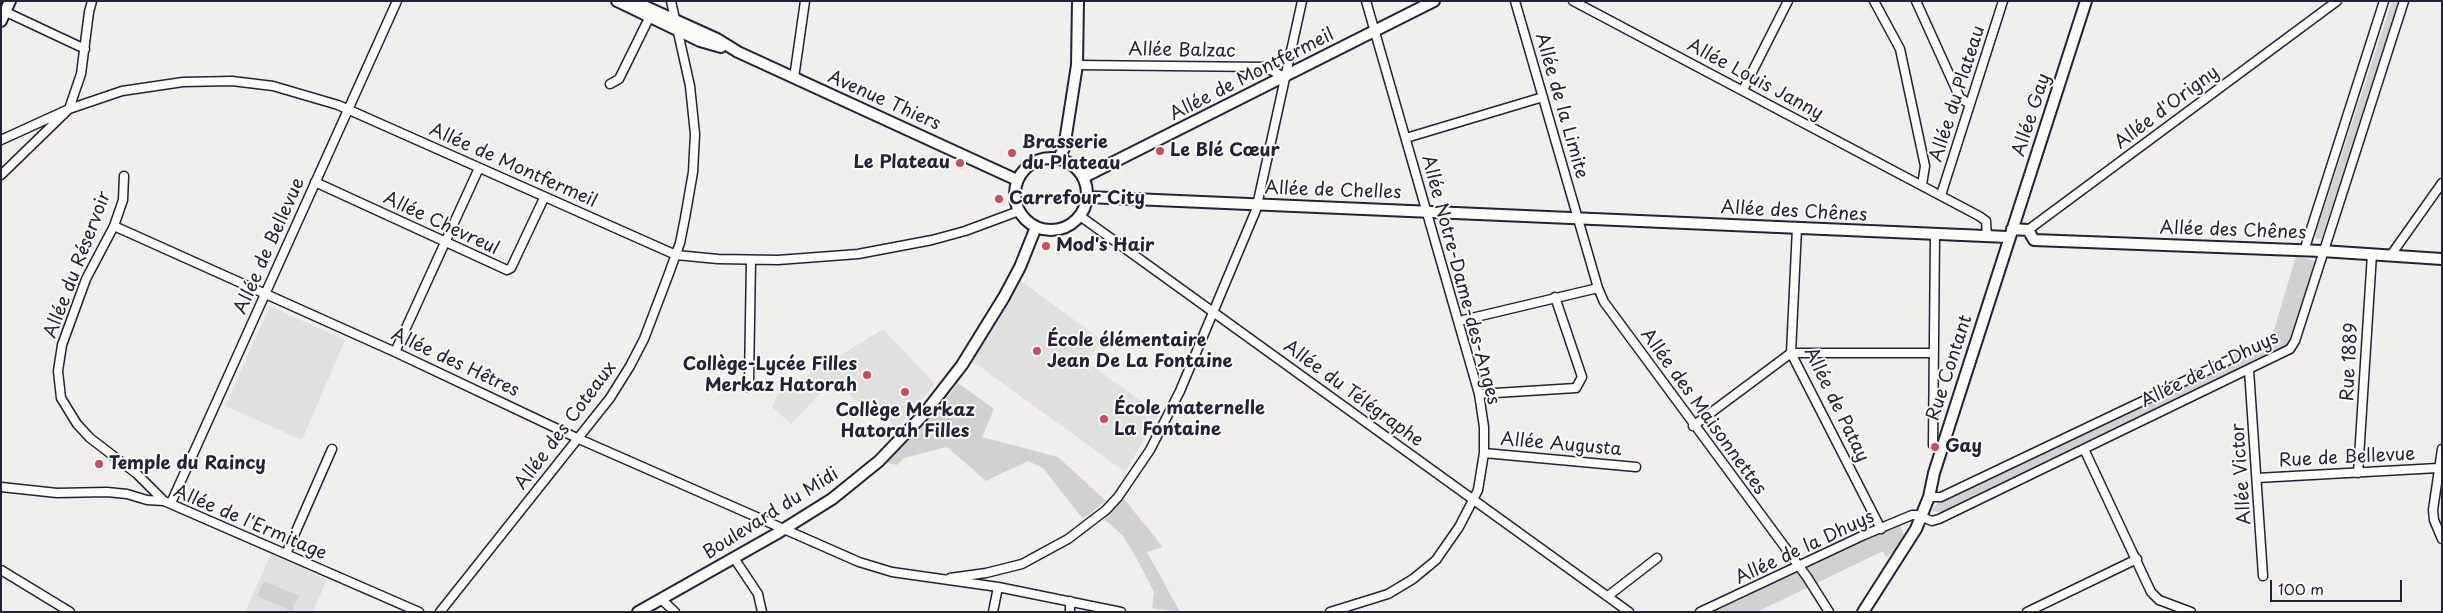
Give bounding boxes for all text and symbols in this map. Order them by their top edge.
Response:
street label: Allée du Plateau [1926,23,1990,165]
street label: Allée de Montfermeil [1166,24,1338,126]
street label: Allée de la Limite [1530,31,1592,181]
street label: Allée Louis Janny [1683,35,1827,125]
street label: Allée Balzac [1128,39,1236,63]
street label: Allée d'Origny [2111,62,2223,154]
street label: Avenue Thiers [824,67,944,135]
street label: Allée Gay [2008,71,2056,159]
street label: Allée de Montfermeil [426,119,600,213]
place label: Brasserie du Plateau [1022,132,1120,174]
place label: Le Blé Cœur [1170,140,1280,162]
marker: Le Blé Cœur [1154,145,1166,157]
marker: Brasserie du Plateau [1006,147,1018,159]
place label: Le Plateau [854,152,950,174]
street label: Allée Notre-Dame-des-Anges [1416,153,1504,407]
marker: Le Plateau [954,157,966,169]
street label: Allée de Bellevue [230,174,310,318]
street label: Allée de Chelles [1264,178,1402,204]
street label: Allée Chevreul [380,188,502,260]
place label: Carrefour City [1009,188,1145,210]
street label: Allée du Réservoir [40,189,116,341]
marker: Carrefour City [993,193,1005,205]
street label: Allée des Chênes [1720,197,1868,227]
street label: Allée des Chênes [2159,218,2307,244]
place label: Mod's Hair [1056,235,1154,257]
marker: Mod's Hair [1040,240,1052,252]
street label: Rue Contant [1923,312,1977,424]
street label: Rue 1889 [2337,322,2363,402]
street label: Allée des Hêtres [388,324,522,402]
street label: Allée des Maisonnettes [1636,325,1770,499]
street label: Allée de la Dhuys [2137,327,2283,413]
place label: École élémentaire Jean De La Fontaine [1047,330,1233,372]
street label: Allée du Télégraphe [1279,336,1427,452]
street label: Allée de Patay [1799,344,1873,466]
marker: École élémentaire Jean De La Fontaine [1031,345,1043,357]
place label: Collège-Lycée Filles Merkaz Hatorah [683,354,857,396]
street label: Allée des Coteaux [511,358,621,494]
marker: Collège-Lycée Filles Merkaz Hatorah [861,369,873,381]
marker: Collège Merkaz Hatorah Filles [899,386,911,398]
place label: École maternelle La Fontaine [1114,398,1265,440]
place label: Collège Merkaz Hatorah Filles [835,400,975,442]
marker: École maternelle La Fontaine [1098,413,1110,425]
street label: Allée Victor [2228,422,2256,526]
street label: Allée Augusta [1499,429,1623,461]
place label: Gay [1945,436,1982,458]
marker: Gay [1929,441,1941,453]
street label: Rue de Bellevue [2278,444,2416,472]
place label: Temple du Raincy [109,453,266,475]
marker: Temple du Raincy [93,458,105,470]
street label: Boulevard du Midi [699,464,843,564]
street label: Allée de l'Ermitage [170,481,330,565]
street label: Allée de la Dhuys [1732,506,1878,590]
scale bar [2273,570,2406,602]
text: 100 m [2278,577,2324,600]

